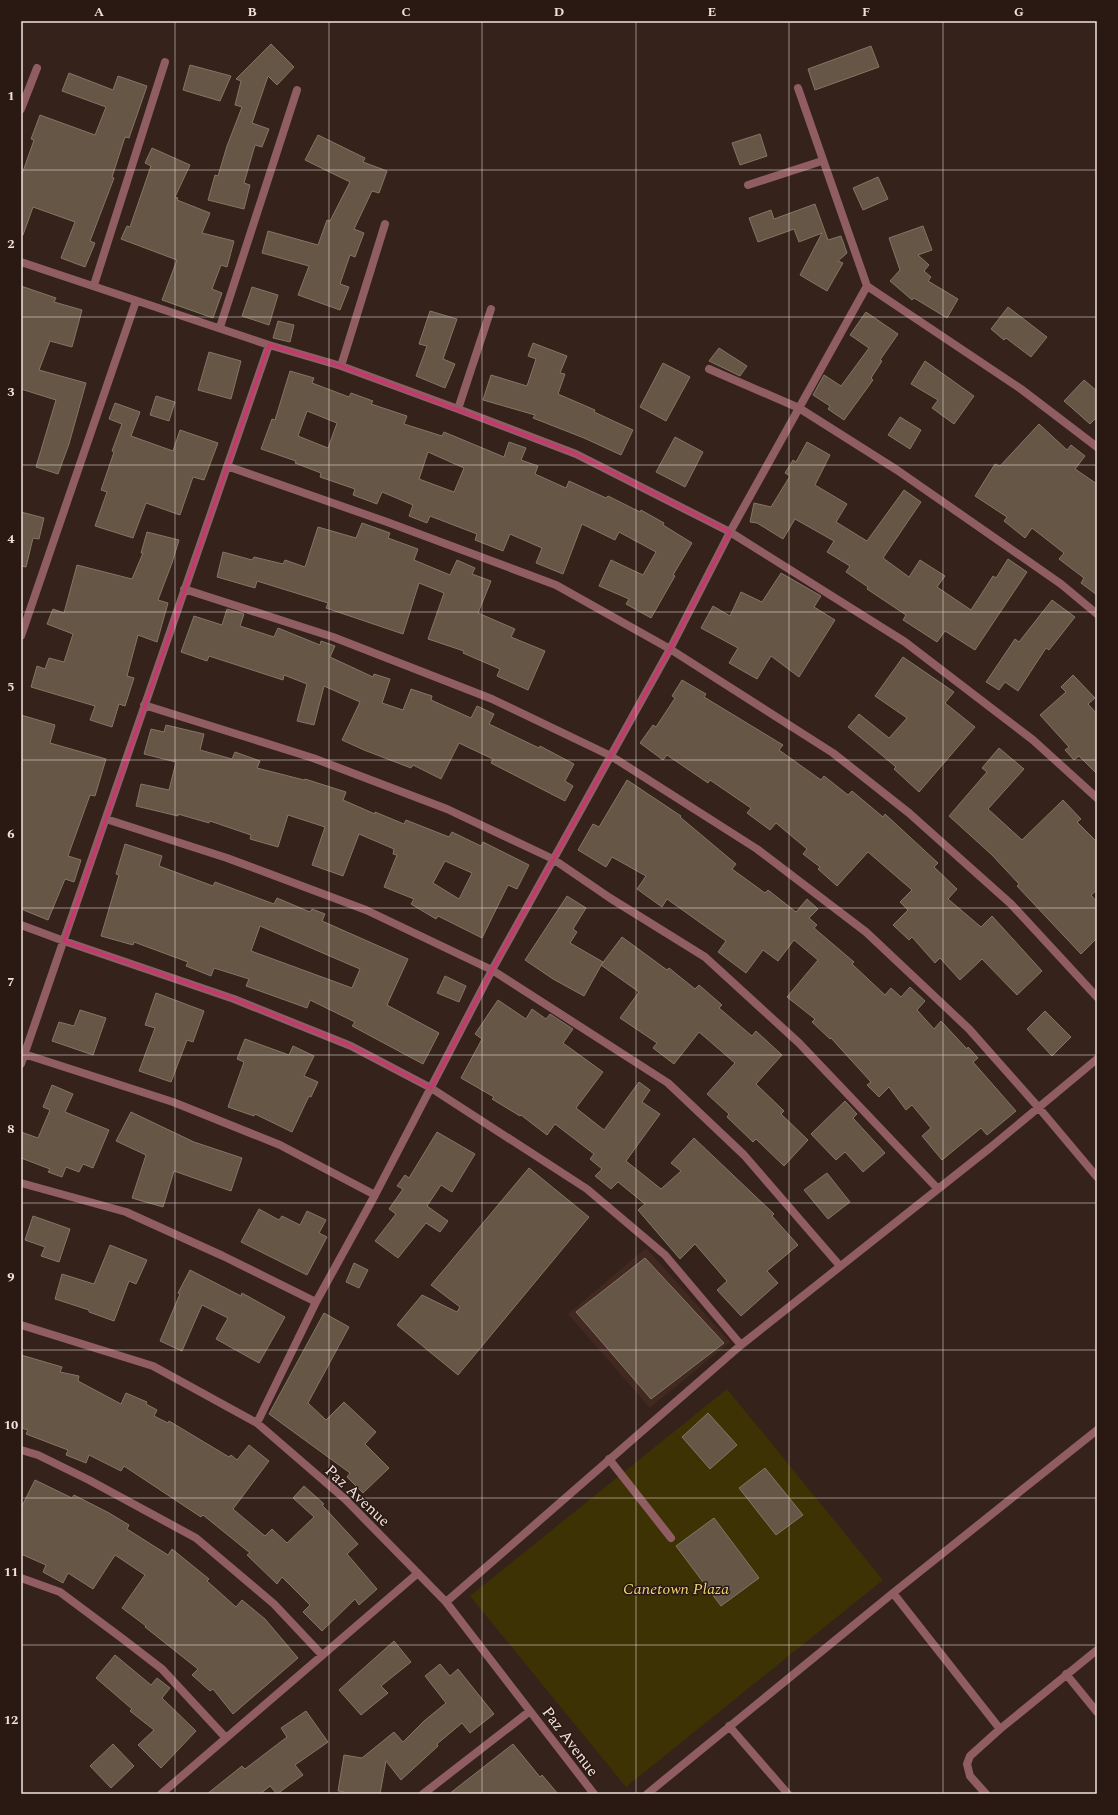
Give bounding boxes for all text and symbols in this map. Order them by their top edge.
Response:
text: A [94,2,104,22]
text: B [247,2,257,22]
text: C [401,2,411,22]
text: D [554,2,564,22]
text: E [708,2,717,22]
text: F [862,2,870,22]
text: G [1014,2,1024,22]
text: 1 [7,86,15,106]
text: 2 [7,234,15,254]
text: 3 [7,382,15,402]
text: 4 [7,529,15,549]
text: 5 [7,677,15,697]
text: 6 [7,824,15,844]
text: 7 [7,972,15,992]
text: 8 [7,1119,15,1139]
text: 9 [7,1267,15,1287]
text: 10 [4,1415,18,1435]
street label: Paz Avenue [319,1459,396,1533]
text: 11 [4,1562,18,1582]
park label: Canetown Plaza [623,1577,729,1601]
street label: Paz Avenue [536,1702,604,1782]
text: 12 [4,1710,18,1730]

